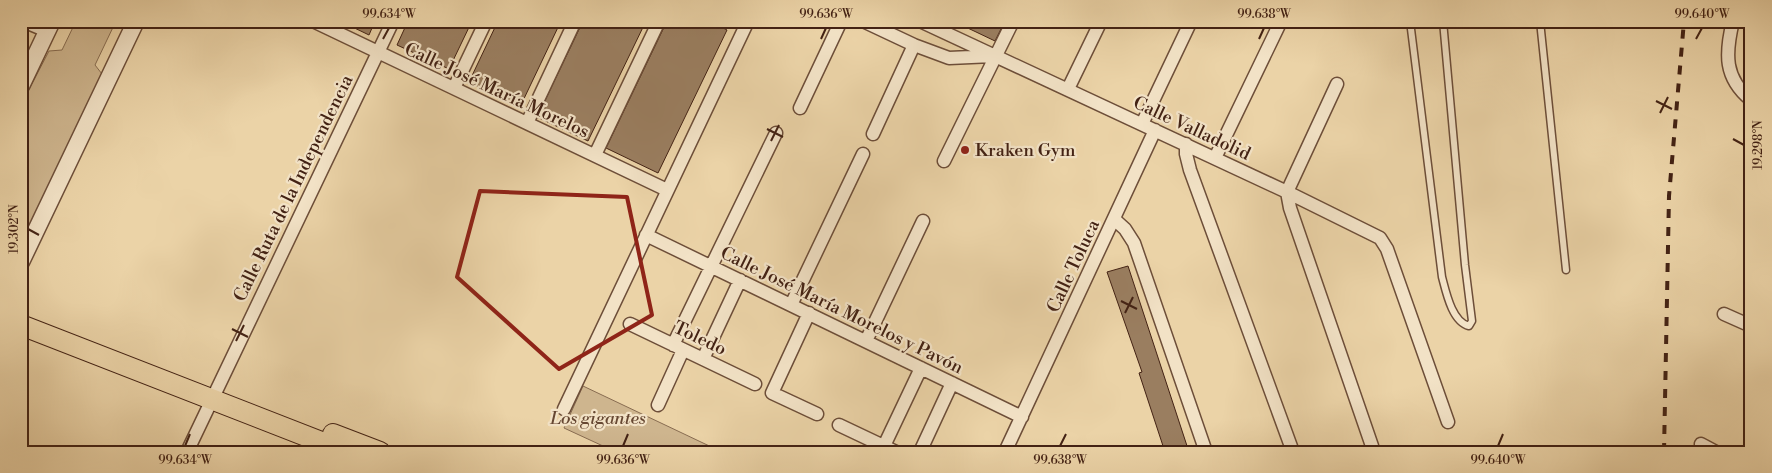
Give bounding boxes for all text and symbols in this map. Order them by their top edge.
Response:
text: 99.634°W [362,7,417,22]
text: 99.636°W [799,7,854,22]
text: 99.638°W [1237,7,1292,22]
text: 99.640°W [1674,7,1731,22]
street label: Calle José María Morelos [401,37,593,143]
street label: Calle Ruta de la Independencia [228,70,359,305]
street label: Calle Valladolid [1129,91,1255,166]
text: 19.298°N [1751,120,1766,170]
place label: Kraken Gym [975,139,1076,162]
marker: Kraken Gym [959,144,971,156]
text: 19.302°N [7,204,22,254]
street label: Calle Toluca [1042,215,1105,316]
street label: Calle José María Morelos y Pavón [717,242,967,379]
street label: Toledo [670,316,730,361]
park label: Los gigantes [549,407,646,430]
text: 99.634°W [158,453,213,468]
text: 99.636°W [596,453,651,468]
text: 99.638°W [1033,453,1088,468]
text: 99.640°W [1470,453,1527,468]

